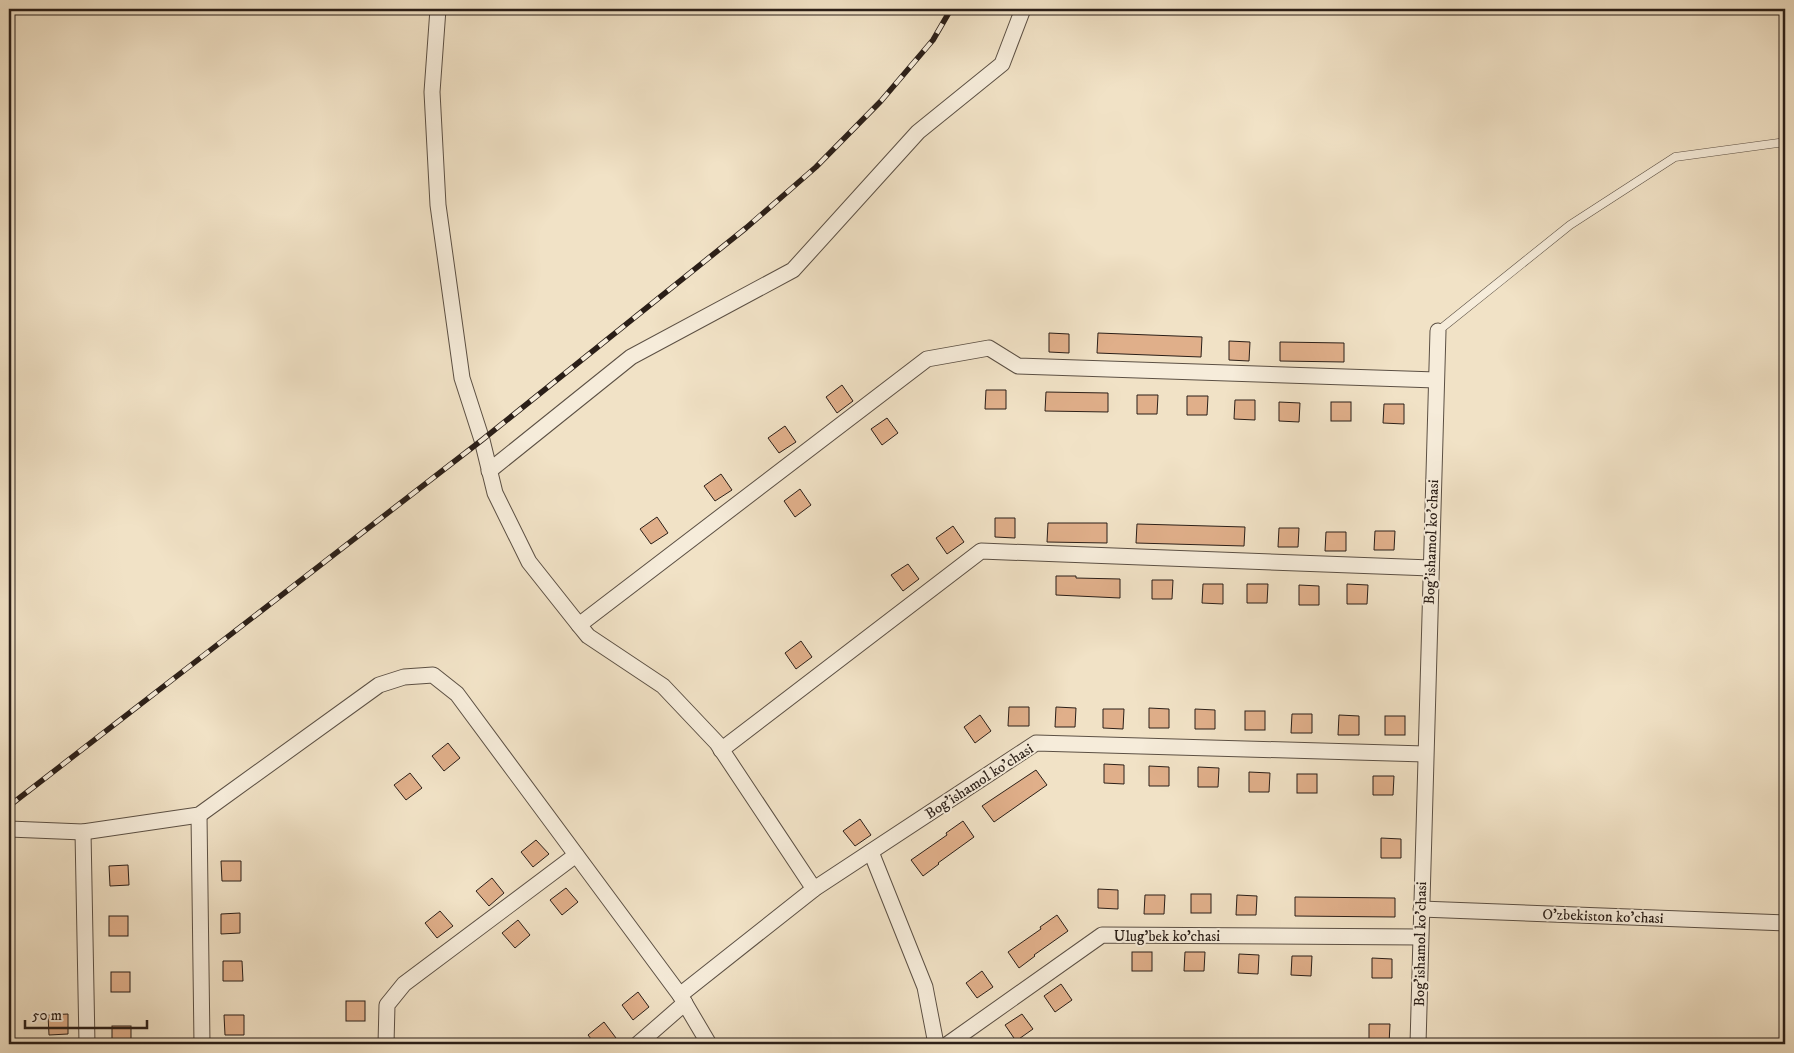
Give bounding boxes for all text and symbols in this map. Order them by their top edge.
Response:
street label: Bog'ishamol ko'chasi [1420,479,1443,605]
street label: Bog'ishamol ko'chasi [922,739,1037,823]
street label: Bog'ishamol ko'chasi [1410,881,1431,1007]
street label: O'zbekiston ko'chasi [1542,905,1664,928]
street label: Ulug'bek ko'chasi [1114,927,1220,946]
scale bar [25,998,148,1030]
text: 50 m [32,1006,62,1025]

